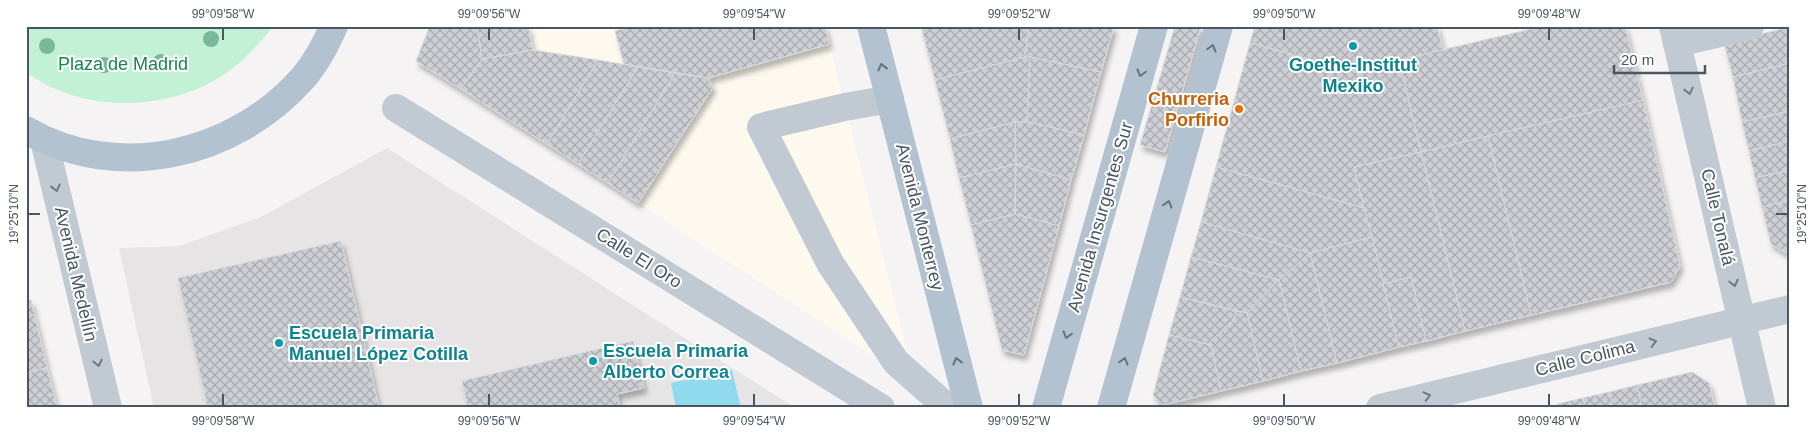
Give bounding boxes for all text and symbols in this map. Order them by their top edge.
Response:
text: 99°09'58"W [192,7,255,21]
text: 99°09'56"W [458,7,521,21]
text: 99°09'54"W [723,7,786,21]
text: 99°09'52"W [988,7,1051,21]
text: 99°09'50"W [1253,7,1316,21]
text: 99°09'48"W [1518,7,1581,21]
marker: Goethe-Institut Mexiko [1347,40,1359,52]
scale bar [1614,42,1705,74]
one-way arrow [1207,45,1217,53]
text: 20 m [1621,51,1654,68]
park label: Plaza de Madrid [58,54,188,74]
place label: Goethe-Institut Mexiko [1289,55,1417,96]
one-way arrow [877,64,887,72]
one-way arrow [1136,69,1147,78]
one-way arrow [1683,86,1694,95]
place label: Churreria Porfirio [1148,89,1230,130]
marker: Churreria Porfirio [1233,103,1245,115]
street label: Avenida Insurgentes Sur [1063,120,1137,314]
street label: Avenida Monterrey [892,141,948,293]
street label: Calle Tonalá [1697,167,1739,268]
one-way arrow [50,183,61,192]
text: 19°25'10"N [7,184,21,244]
text: 19°25'10"N [1795,184,1809,244]
one-way arrow [1162,200,1173,209]
street label: Avenida Medellín [51,205,101,343]
street label: Calle El Oro [593,224,685,292]
one-way arrow [1728,278,1739,287]
place label: Escuela Primaria Manuel López Cotilla [289,323,469,364]
one-way arrow [1062,330,1072,339]
street label: Calle Colima [1533,336,1638,380]
marker: Escuela Primaria Manuel López Cotilla [273,337,285,349]
one-way arrow [1649,337,1658,348]
place label: Escuela Primaria Alberto Correa [603,341,749,382]
marker: Escuela Primaria Alberto Correa [587,355,599,367]
one-way arrow [952,357,962,365]
one-way arrow [1118,357,1128,365]
one-way arrow [92,358,103,367]
one-way arrow [1423,391,1432,402]
text: 99°09'58"W [192,414,255,428]
text: 99°09'56"W [458,414,521,428]
text: 99°09'54"W [723,414,786,428]
text: 99°09'52"W [988,414,1051,428]
text: 99°09'50"W [1253,414,1316,428]
text: 99°09'48"W [1518,414,1581,428]

